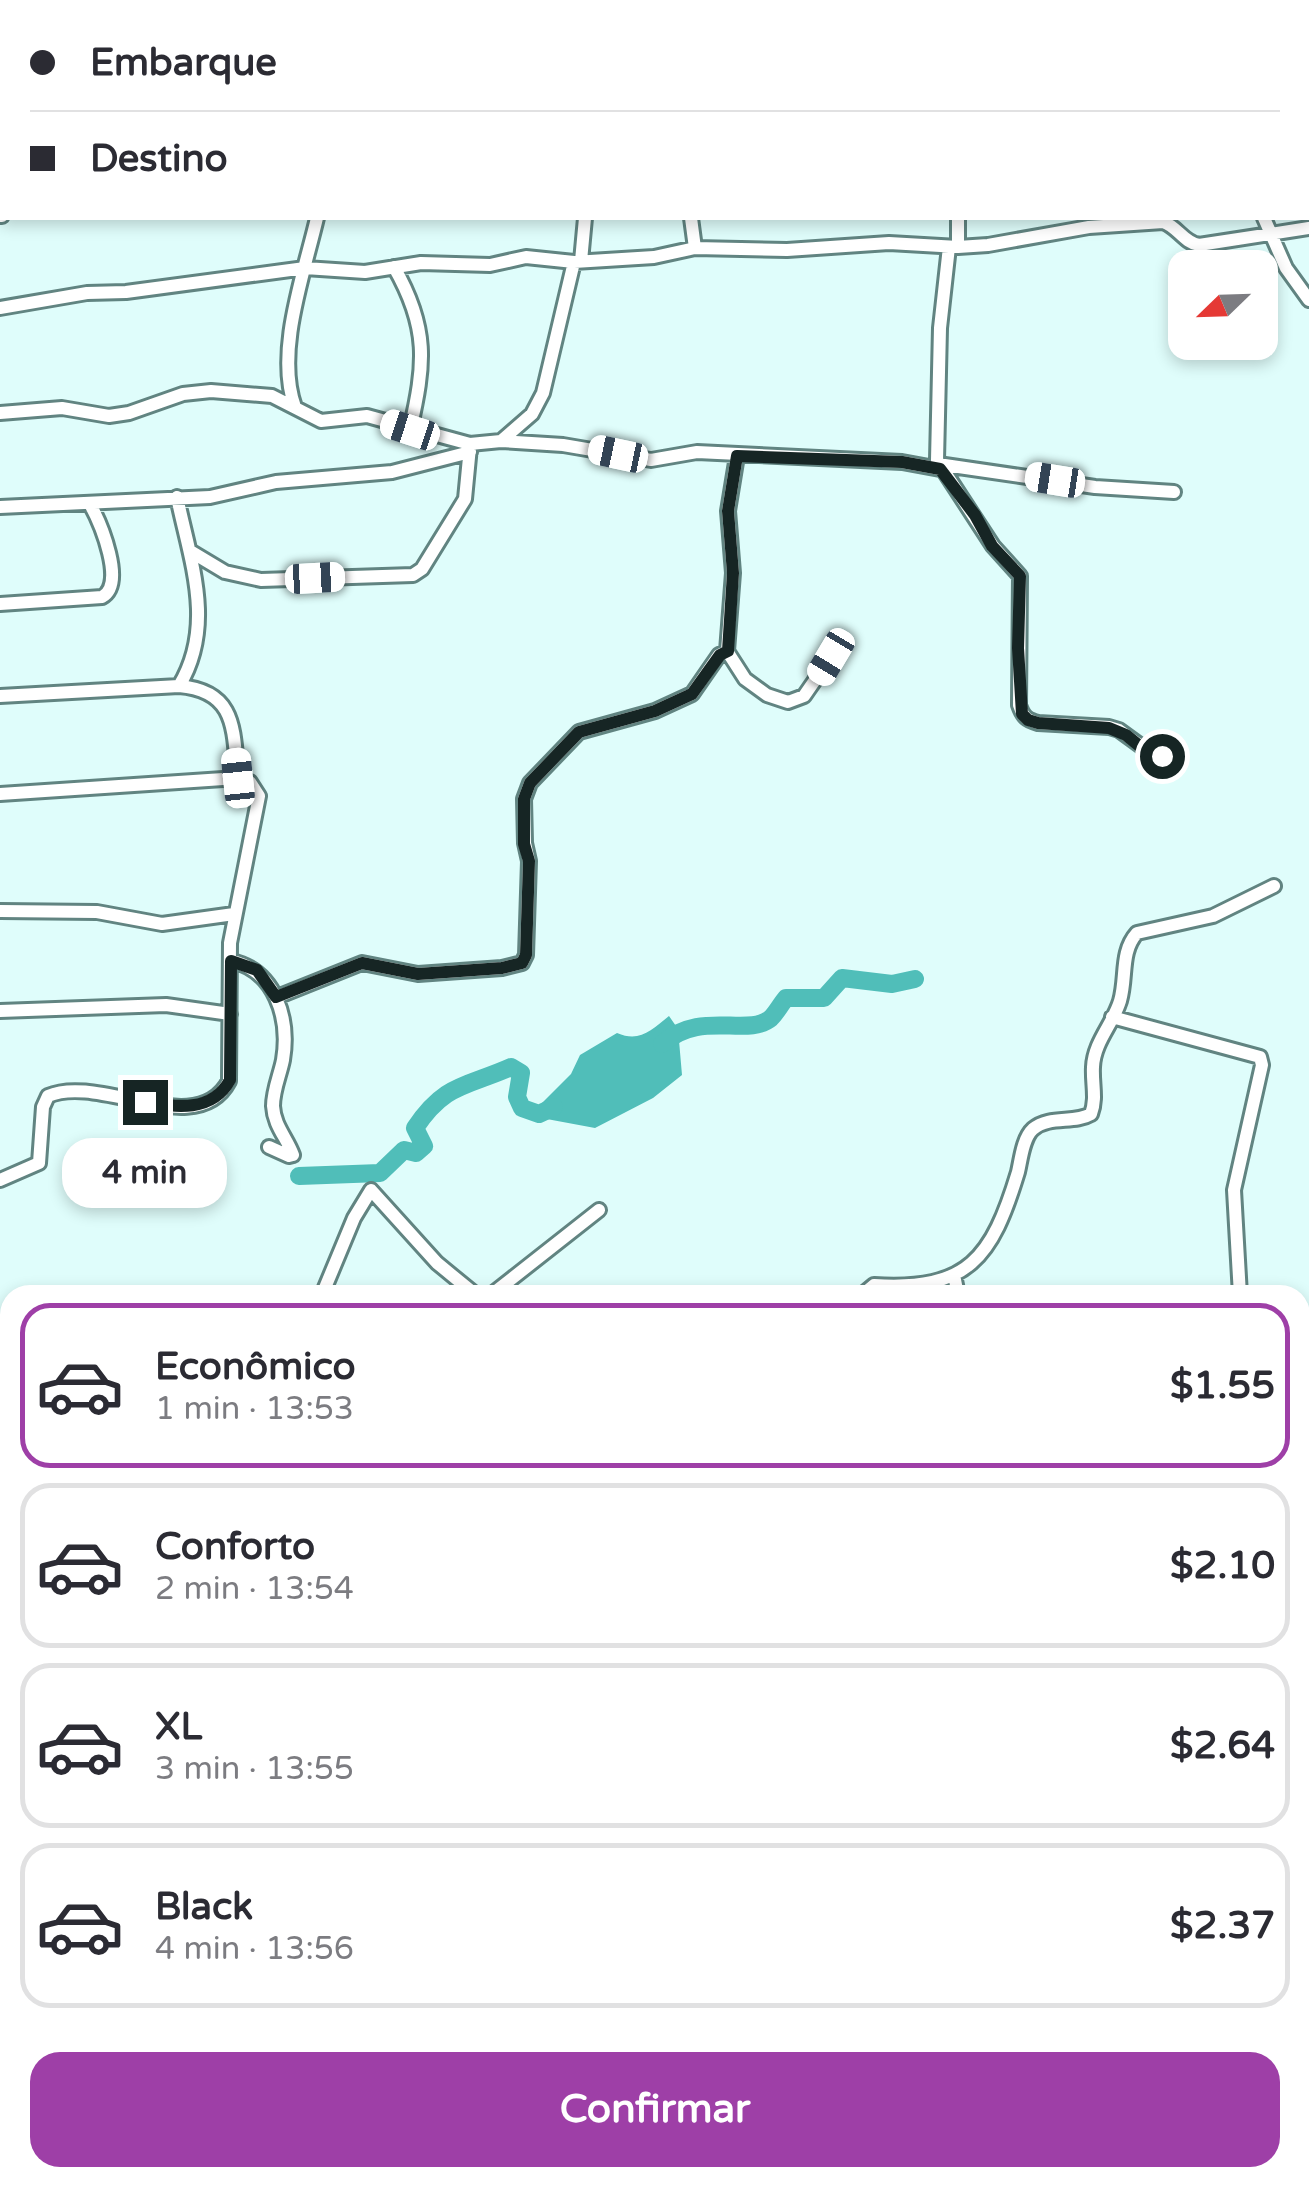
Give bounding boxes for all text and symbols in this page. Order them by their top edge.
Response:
text: Embarque [90,40,277,86]
text: Destino [90,136,228,182]
north arrow [1168,250,1278,360]
map controls [1168,250,1278,360]
car [377,406,443,454]
car [586,433,650,475]
car [1023,460,1087,500]
car [284,561,346,595]
car [803,624,859,690]
route start [1140,734,1185,779]
car [220,747,256,809]
route end [123,1080,168,1125]
callout: 4 min [62,1137,228,1207]
text: 4 min [102,1154,187,1192]
icon: car [35,1341,125,1431]
text: Econômico [155,1344,356,1390]
text: $1.55 [1170,1363,1275,1409]
text: 1 min · 13:53 [155,1390,354,1428]
icon: car [35,1521,125,1611]
text: Conforto [155,1524,315,1570]
text: $2.10 [1170,1543,1275,1589]
text: 2 min · 13:54 [155,1570,354,1608]
icon: car [35,1701,125,1791]
text: XL [155,1704,202,1750]
text: $2.64 [1170,1723,1275,1769]
text: 3 min · 13:55 [155,1750,354,1788]
icon: car [35,1881,125,1971]
text: Black [155,1884,253,1930]
text: $2.37 [1170,1903,1275,1949]
text: 4 min · 13:56 [155,1930,354,1968]
button: Confirmar [30,2052,1280,2167]

